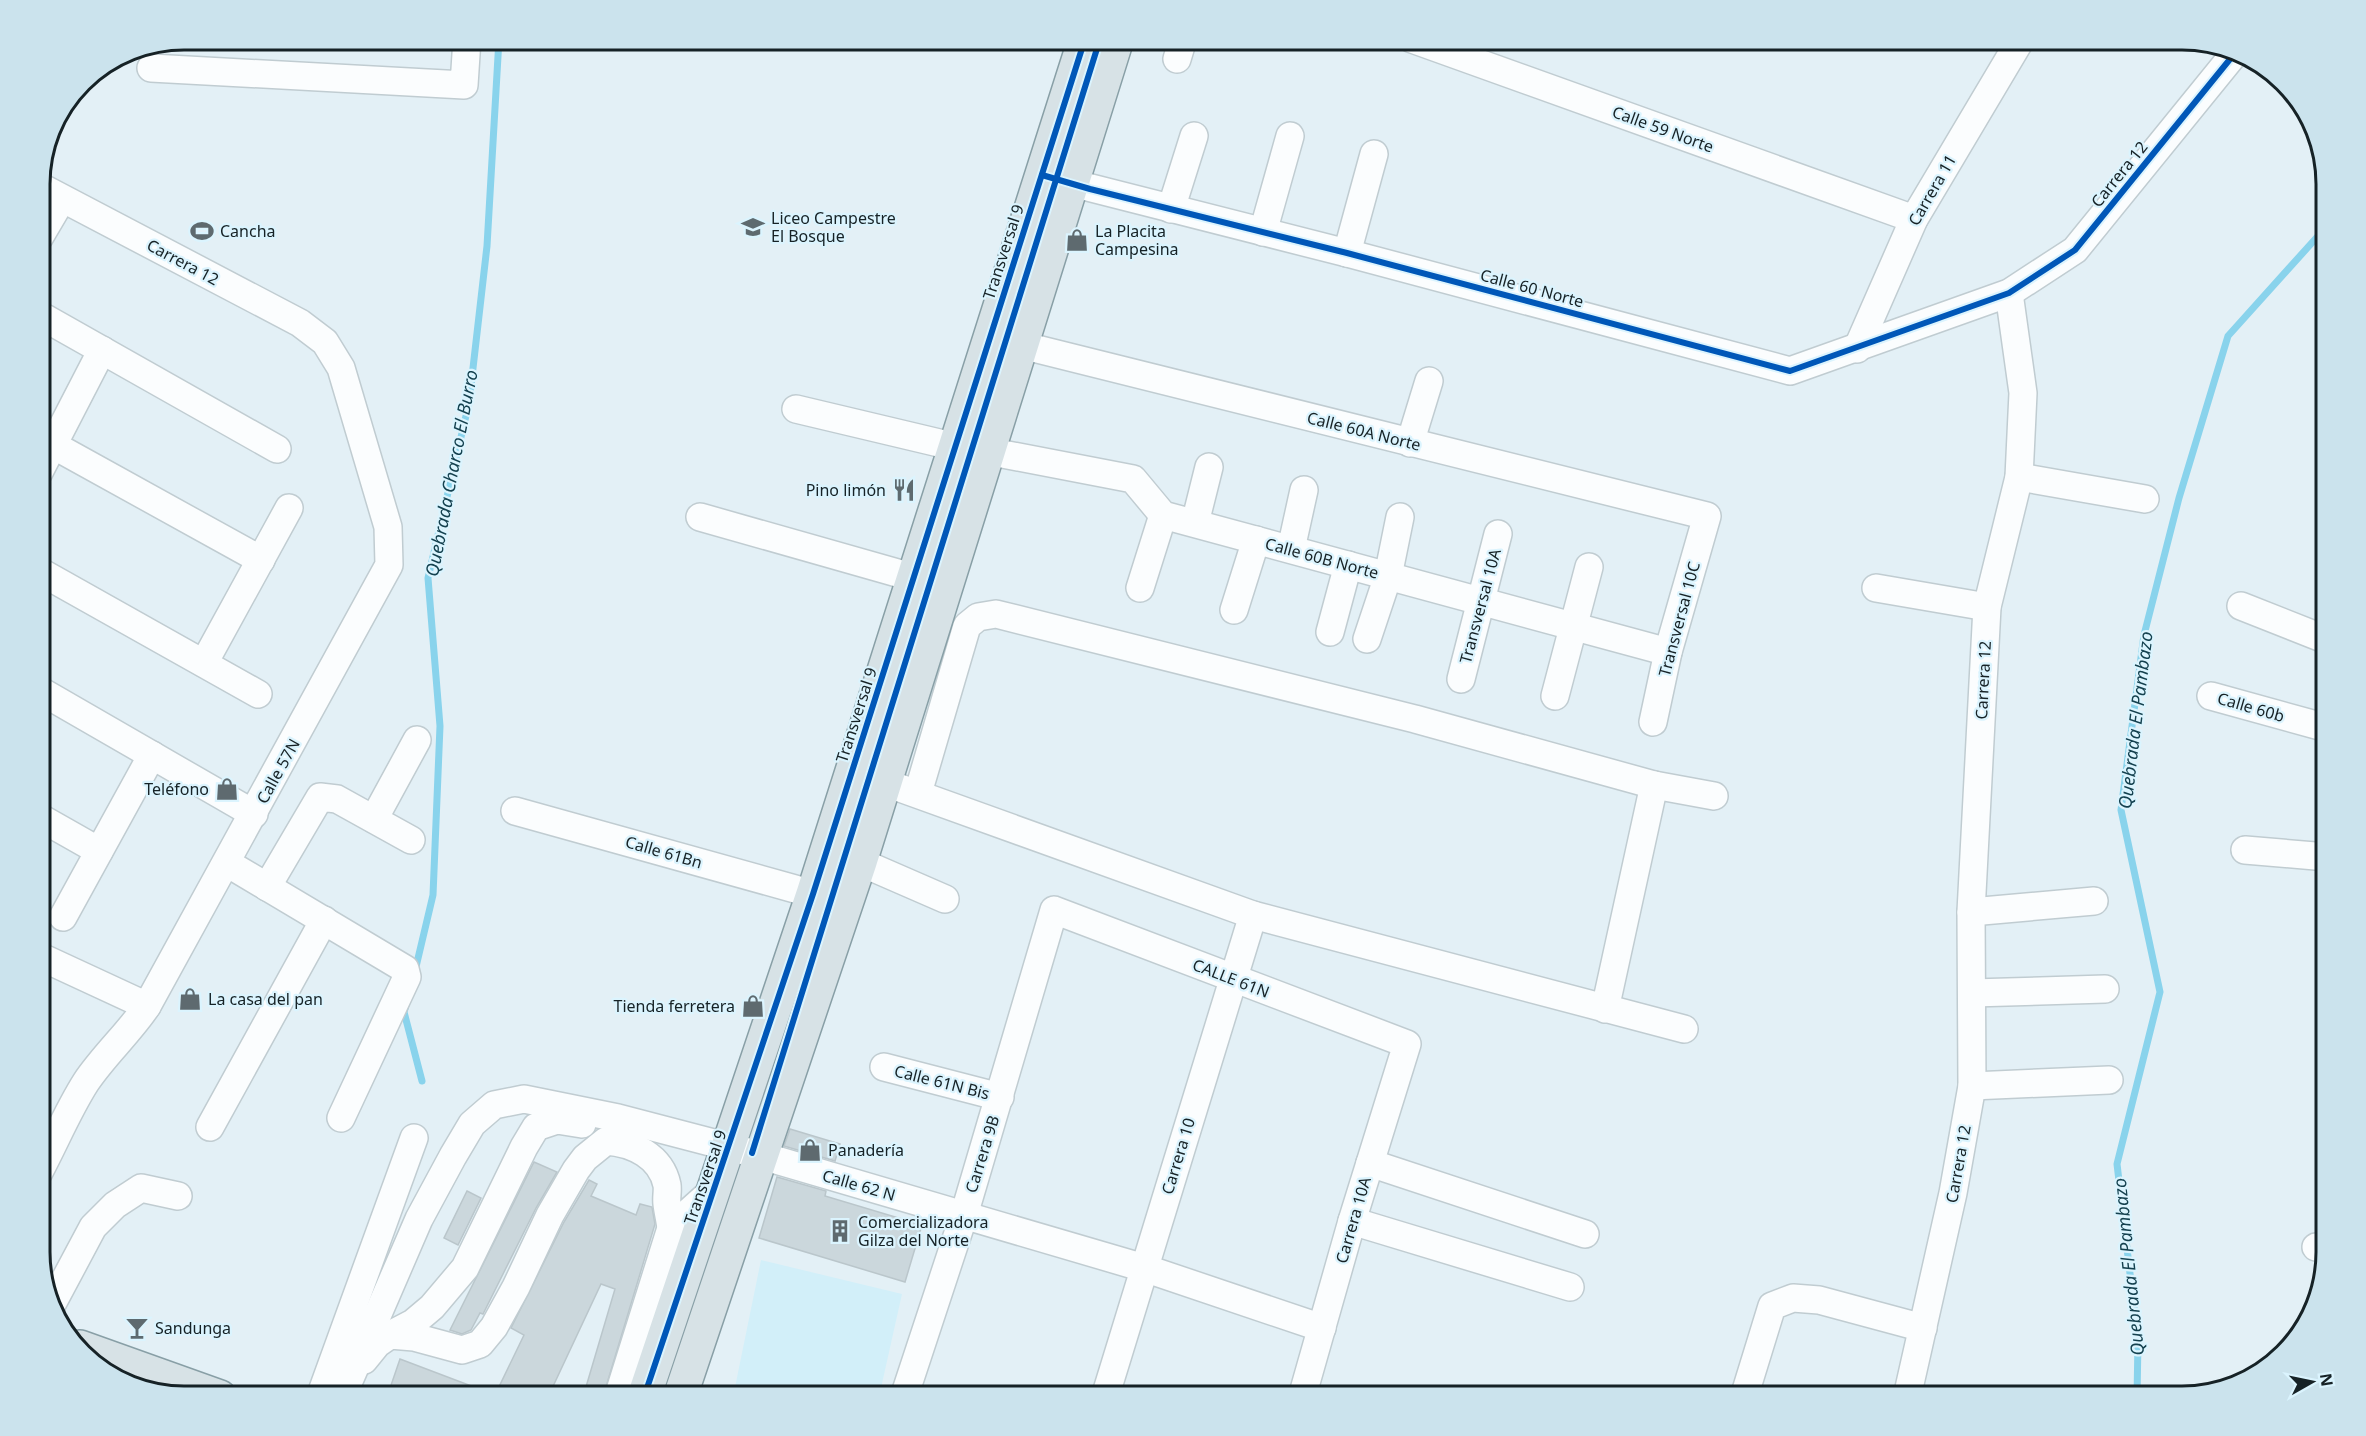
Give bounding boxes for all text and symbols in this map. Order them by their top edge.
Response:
street label: Calle 59 Norte [1609,100,1717,158]
street label: Carrera 12 [2086,136,2152,212]
street label: Carrera 11 [1903,150,1961,230]
street label: Transversal 9 [977,202,1029,302]
place label: Liceo Campestre El Bosque [771,207,896,247]
school or university icon: Liceo Campestre El Bosque [740,214,766,240]
sports icon: Cancha [189,218,215,244]
place label: Cancha [220,220,276,242]
place label: La Placita Campesina [1095,220,1179,260]
shop icon: La Placita Campesina [1064,227,1090,253]
street label: Carrera 12 [143,234,223,290]
street label: Calle 60 Norte [1478,264,1586,312]
water label: Quebrada Charco El Burro [419,368,483,578]
street label: Calle 60A Norte [1305,406,1423,456]
restaurant icon: Pino limón [891,477,917,503]
place label: Pino limón [806,479,886,501]
street label: Calle 60B Norte [1263,532,1381,584]
street label: Transversal 10A [1454,545,1506,666]
street label: Transversal 10C [1653,559,1705,679]
water label: Quebrada El Pambazo [2112,630,2158,810]
street label: Carrera 12 [1970,640,1996,720]
street label: Transversal 9 [830,665,882,765]
street label: Calle 60b [2215,687,2287,727]
street label: Calle 57N [251,735,305,807]
shop icon: Teléfono [214,776,240,802]
place label: Teléfono [144,778,209,800]
street label: Calle 61Bn [623,831,705,873]
street label: CALLE 61N [1189,953,1273,1003]
shop icon: La casa del pan [177,986,203,1012]
place label: La casa del pan [208,988,323,1010]
shop icon: Tienda ferretera [740,993,766,1019]
place label: Tienda ferretera [614,995,735,1017]
street label: Calle 61N Bis [892,1060,992,1104]
street label: Carrera 9B [960,1113,1004,1195]
street label: Carrera 10 [1156,1115,1200,1197]
street label: Carrera 12 [1940,1123,1976,1205]
street label: Transversal 9 [679,1127,731,1227]
shop icon: Panadería [797,1137,823,1163]
place label: Panadería [828,1139,904,1161]
street label: Calle 62 N [820,1164,898,1206]
street label: Carrera 10A [1330,1173,1376,1266]
water label: Quebrada El Pambazo [2107,1177,2149,1357]
place label: Comercializadora Gilza del Norte [858,1211,988,1251]
building icon: Comercializadora Gilza del Norte [827,1218,853,1244]
bar icon: Sandunga [124,1315,150,1341]
place label: Sandunga [155,1317,231,1339]
north arrow [2282,1352,2342,1412]
text: N [2315,1372,2339,1388]

